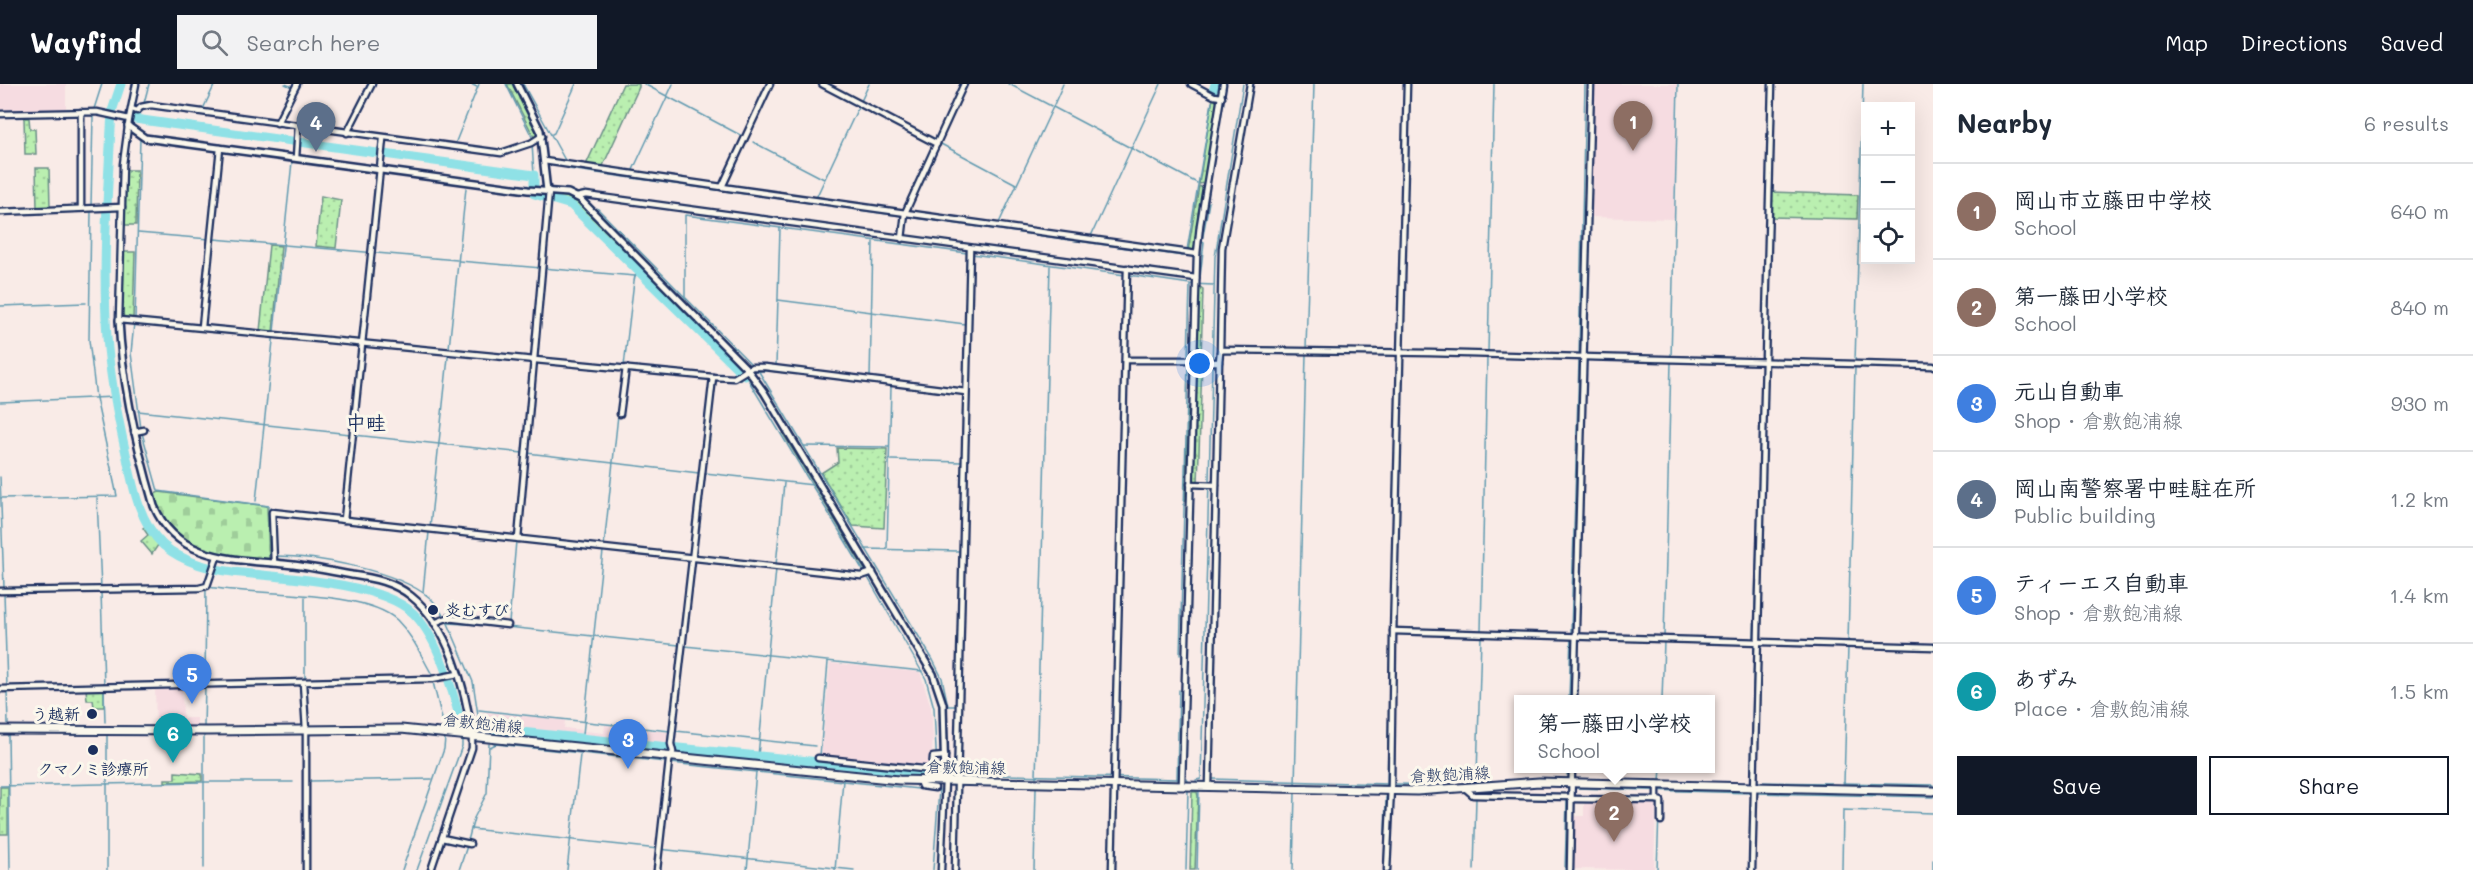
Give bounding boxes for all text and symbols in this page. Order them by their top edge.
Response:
search box [177,15,597,69]
text: Wayfind [30,24,141,60]
icon: search [198,26,231,59]
text: Search here [246,28,380,57]
text: Map [2165,29,2208,56]
text: Directions [2241,29,2348,56]
text: Saved [2381,29,2443,56]
pin: 1 [1614,101,1652,151]
map controls [1861,102,1915,264]
button: + [1861,102,1915,156]
pin: 4 [296,103,336,152]
text: Nearby [1957,106,2052,140]
text: 6 results [2364,110,2449,136]
button: − [1861,156,1915,210]
text: 岡山市立藤田中学校 [2014,185,2212,214]
text: 1 [1972,198,1981,224]
text: 640 m [2391,198,2449,224]
button: locate [1861,210,1915,264]
text: School [2014,214,2077,240]
text: 第一藤田小学校 [2014,281,2168,310]
text: 2 [1971,294,1982,320]
text: 840 m [2390,294,2449,320]
text: School [2014,310,2077,336]
your location [1185,349,1214,378]
text: 元山自動車 [2014,376,2124,405]
text: 3 [1971,390,1983,416]
text: 930 m [2391,390,2449,416]
text: Shop · 倉敷飽浦線 [2014,407,2182,433]
district label: 中畦 [346,409,386,435]
text: 岡山南警察署中畦駐在所 [2014,473,2256,502]
text: 4 [1970,486,1983,512]
text: 1.2 km [2390,486,2449,512]
text: Public building [2014,502,2156,528]
text: ティーエス自動車 [2014,568,2189,597]
text: 5 [1971,582,1982,608]
text: 1.4 km [2389,582,2449,608]
place label: 炎むすび [445,599,509,620]
text: Shop · 倉敷飽浦線 [2014,599,2182,625]
marker: 炎むすび [426,603,440,617]
pin: 5 [172,654,212,704]
text: あずみ [2014,664,2078,693]
text: 6 [1970,678,1983,704]
text: 1.5 km [2390,678,2449,704]
popup [1514,695,1715,773]
text: Place · 倉敷飽浦線 [2014,695,2189,721]
place label: う越新 [32,703,80,724]
marker: う越新 [85,707,99,721]
street label: 倉敷飽浦線 [442,708,524,737]
text: 第一藤田小学校 [1537,708,1692,737]
pin: 6 [154,714,192,763]
pin: 3 [608,720,648,769]
text: School [1537,737,1601,763]
marker: クマノミ診療所 [86,743,100,757]
street label: 倉敷飽浦線 [926,755,1006,778]
button: Save [1957,756,2197,815]
button: Share [2209,756,2449,815]
place label: クマノミ診療所 [37,758,149,779]
street label: 倉敷飽浦線 [1409,761,1490,786]
pin: 2 [1594,792,1634,842]

